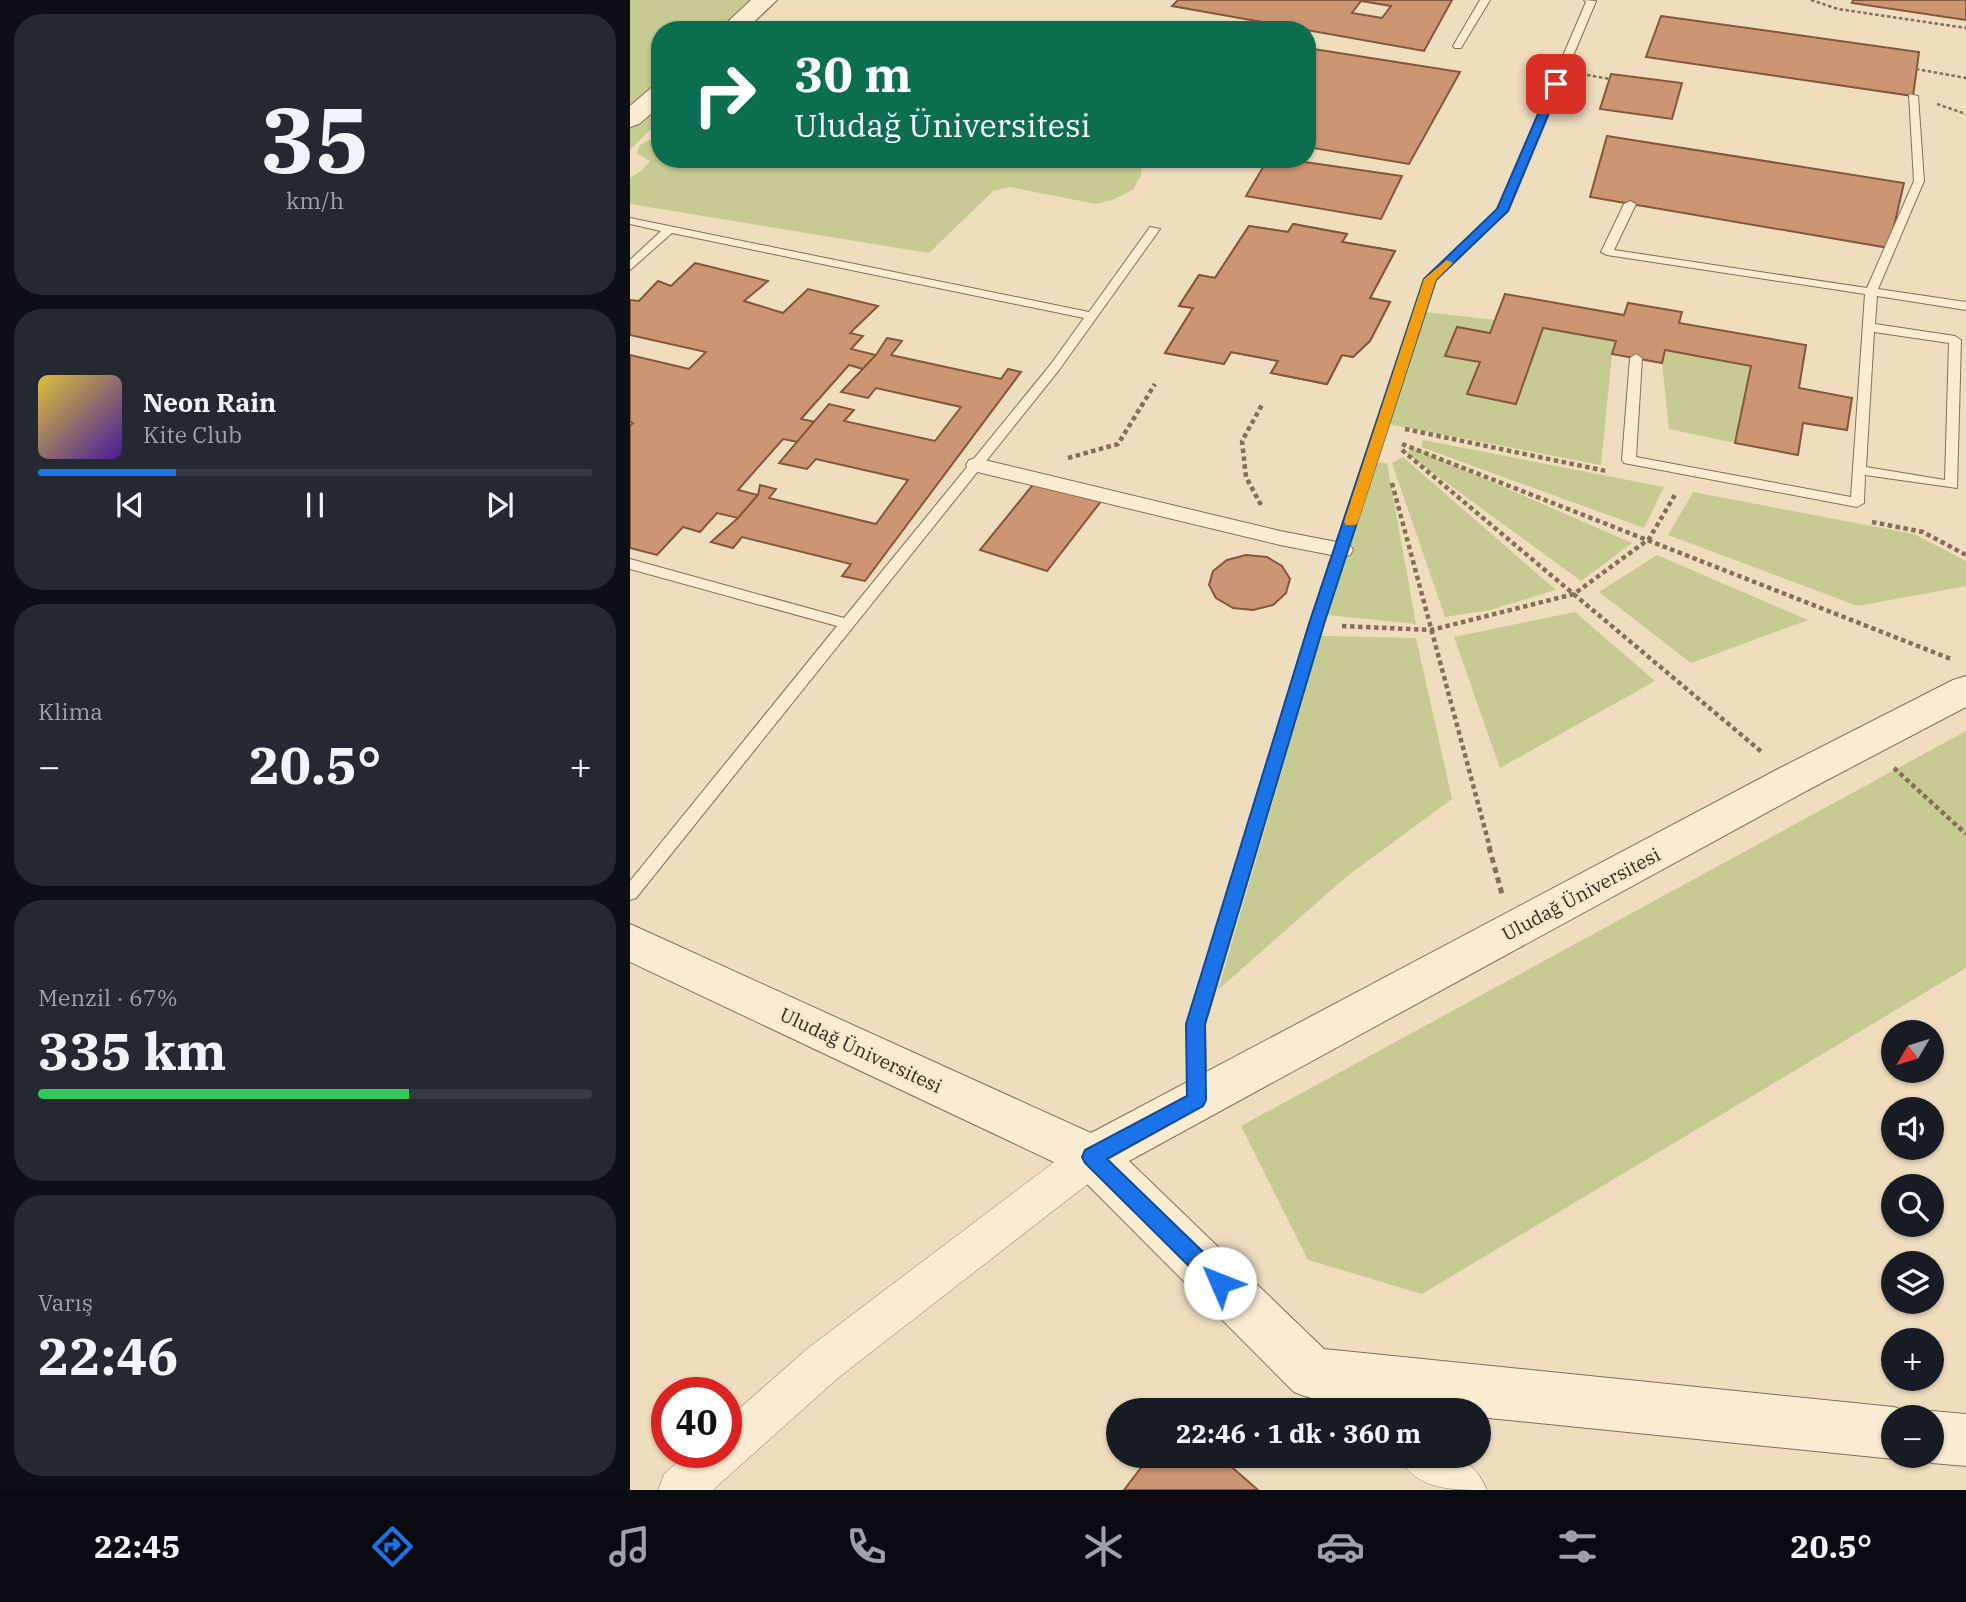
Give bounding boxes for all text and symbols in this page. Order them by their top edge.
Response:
text: 30 m [794,42,912,105]
icon: right [679,49,770,140]
pin [1526,54,1586,114]
icon: arrive [1537,65,1575,103]
text: 35 [260,80,370,198]
text: Uludağ Üniversitesi [794,104,1091,146]
text: km/h [286,185,344,215]
text: Neon Rain [143,385,276,419]
text: Kite Club [143,419,242,449]
icon: previous [111,486,149,524]
icon: pause [296,486,334,524]
icon: next [481,486,519,524]
text: Klima [38,696,103,726]
text: 20.5° [249,731,381,798]
text: − [38,741,61,790]
text: + [569,741,592,790]
street label: Uludağ Üniversitesi [1498,842,1664,946]
text: Menzil · 67% [38,982,178,1012]
street label: Uludağ Üniversitesi [776,1002,946,1098]
text: 335 km [38,1017,227,1084]
north arrow [1881,1020,1944,1083]
map controls [1881,1020,1944,1468]
button: sound [1881,1097,1944,1160]
button: search [1881,1174,1944,1237]
position arrow [1183,1246,1257,1320]
button: layers [1881,1251,1944,1314]
text: Varış [38,1287,93,1317]
text: 22:46 [38,1322,179,1389]
button: + [1881,1328,1944,1391]
speed limit sign: 40 [651,1377,742,1468]
button: − [1881,1405,1944,1468]
text: 22:46 · 1 dk · 360 m [1176,1416,1421,1450]
icon: directions [368,1522,417,1571]
icon: music [605,1522,654,1571]
icon: phone [842,1522,891,1571]
icon: climate [1079,1522,1128,1571]
icon: car [1316,1522,1365,1571]
icon: filters [1553,1522,1602,1571]
text: 22:45 [94,1525,180,1567]
text: 20.5° [1790,1525,1872,1567]

